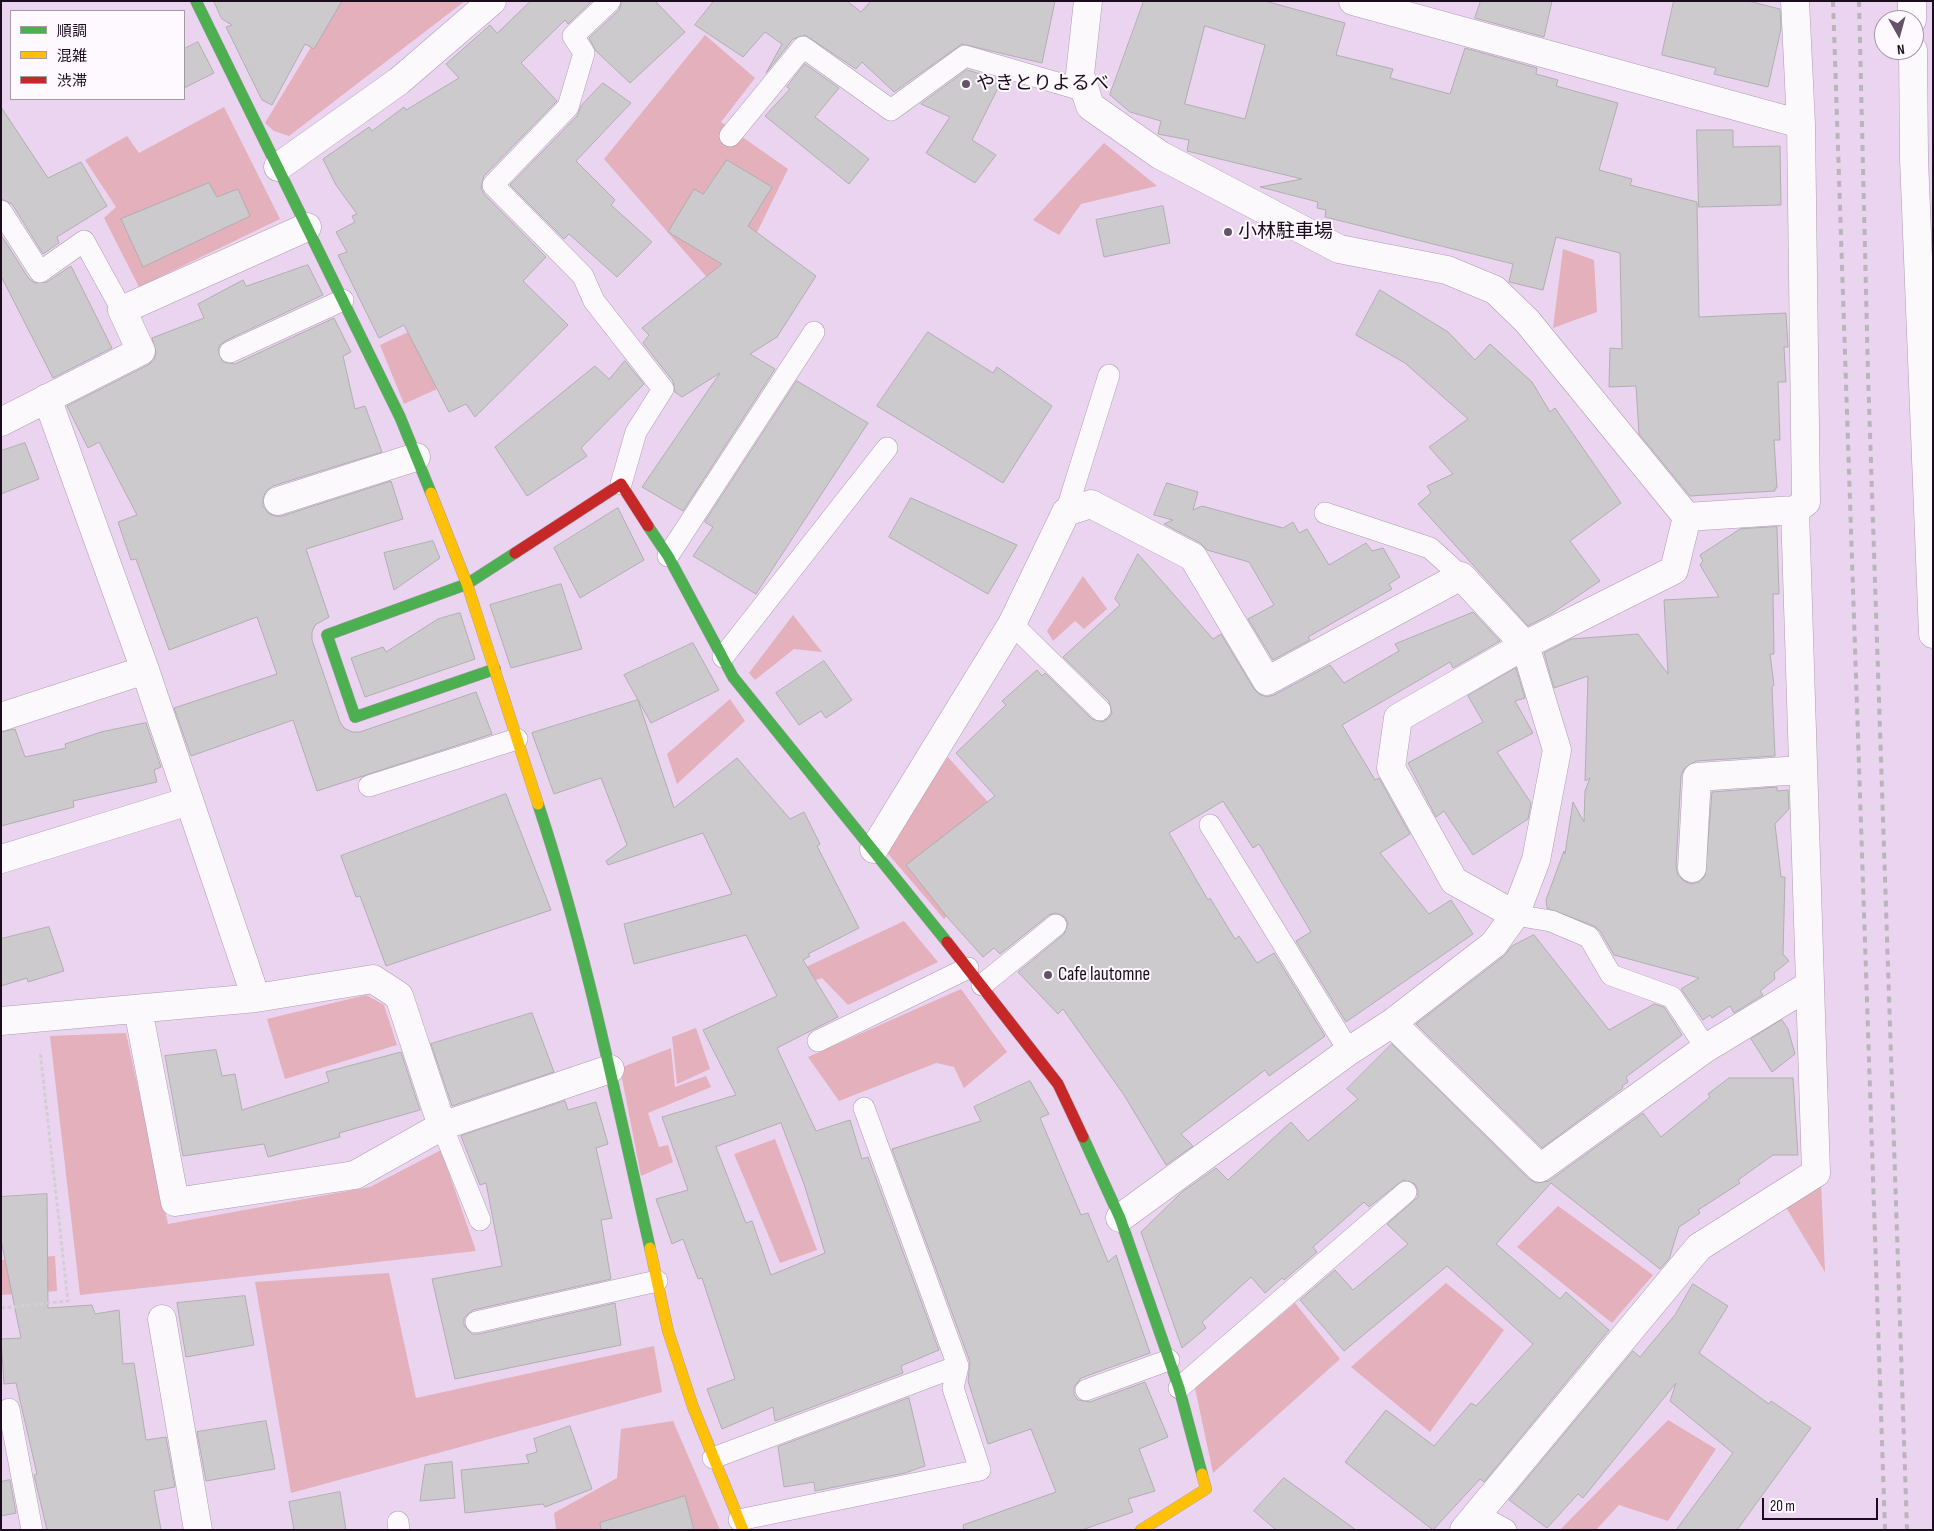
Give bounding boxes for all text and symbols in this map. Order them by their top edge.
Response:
legend [10,10,185,100]
north arrow [1874,10,1924,60]
text: 順調 [57,22,87,41]
text: N [1896,40,1906,58]
text: 混雑 [57,47,87,66]
text: 渋滞 [57,72,87,91]
place label: やきとりよるべ [976,73,1109,95]
marker: やきとりよるべ [960,78,972,90]
place label: 小林駐車場 [1238,221,1333,243]
marker: 小林駐車場 [1222,226,1234,238]
place label: Cafe lautomne [1058,964,1150,986]
marker: Cafe lautomne [1042,969,1054,981]
scale bar [1764,1488,1880,1520]
text: 20 m [1770,1497,1795,1516]

